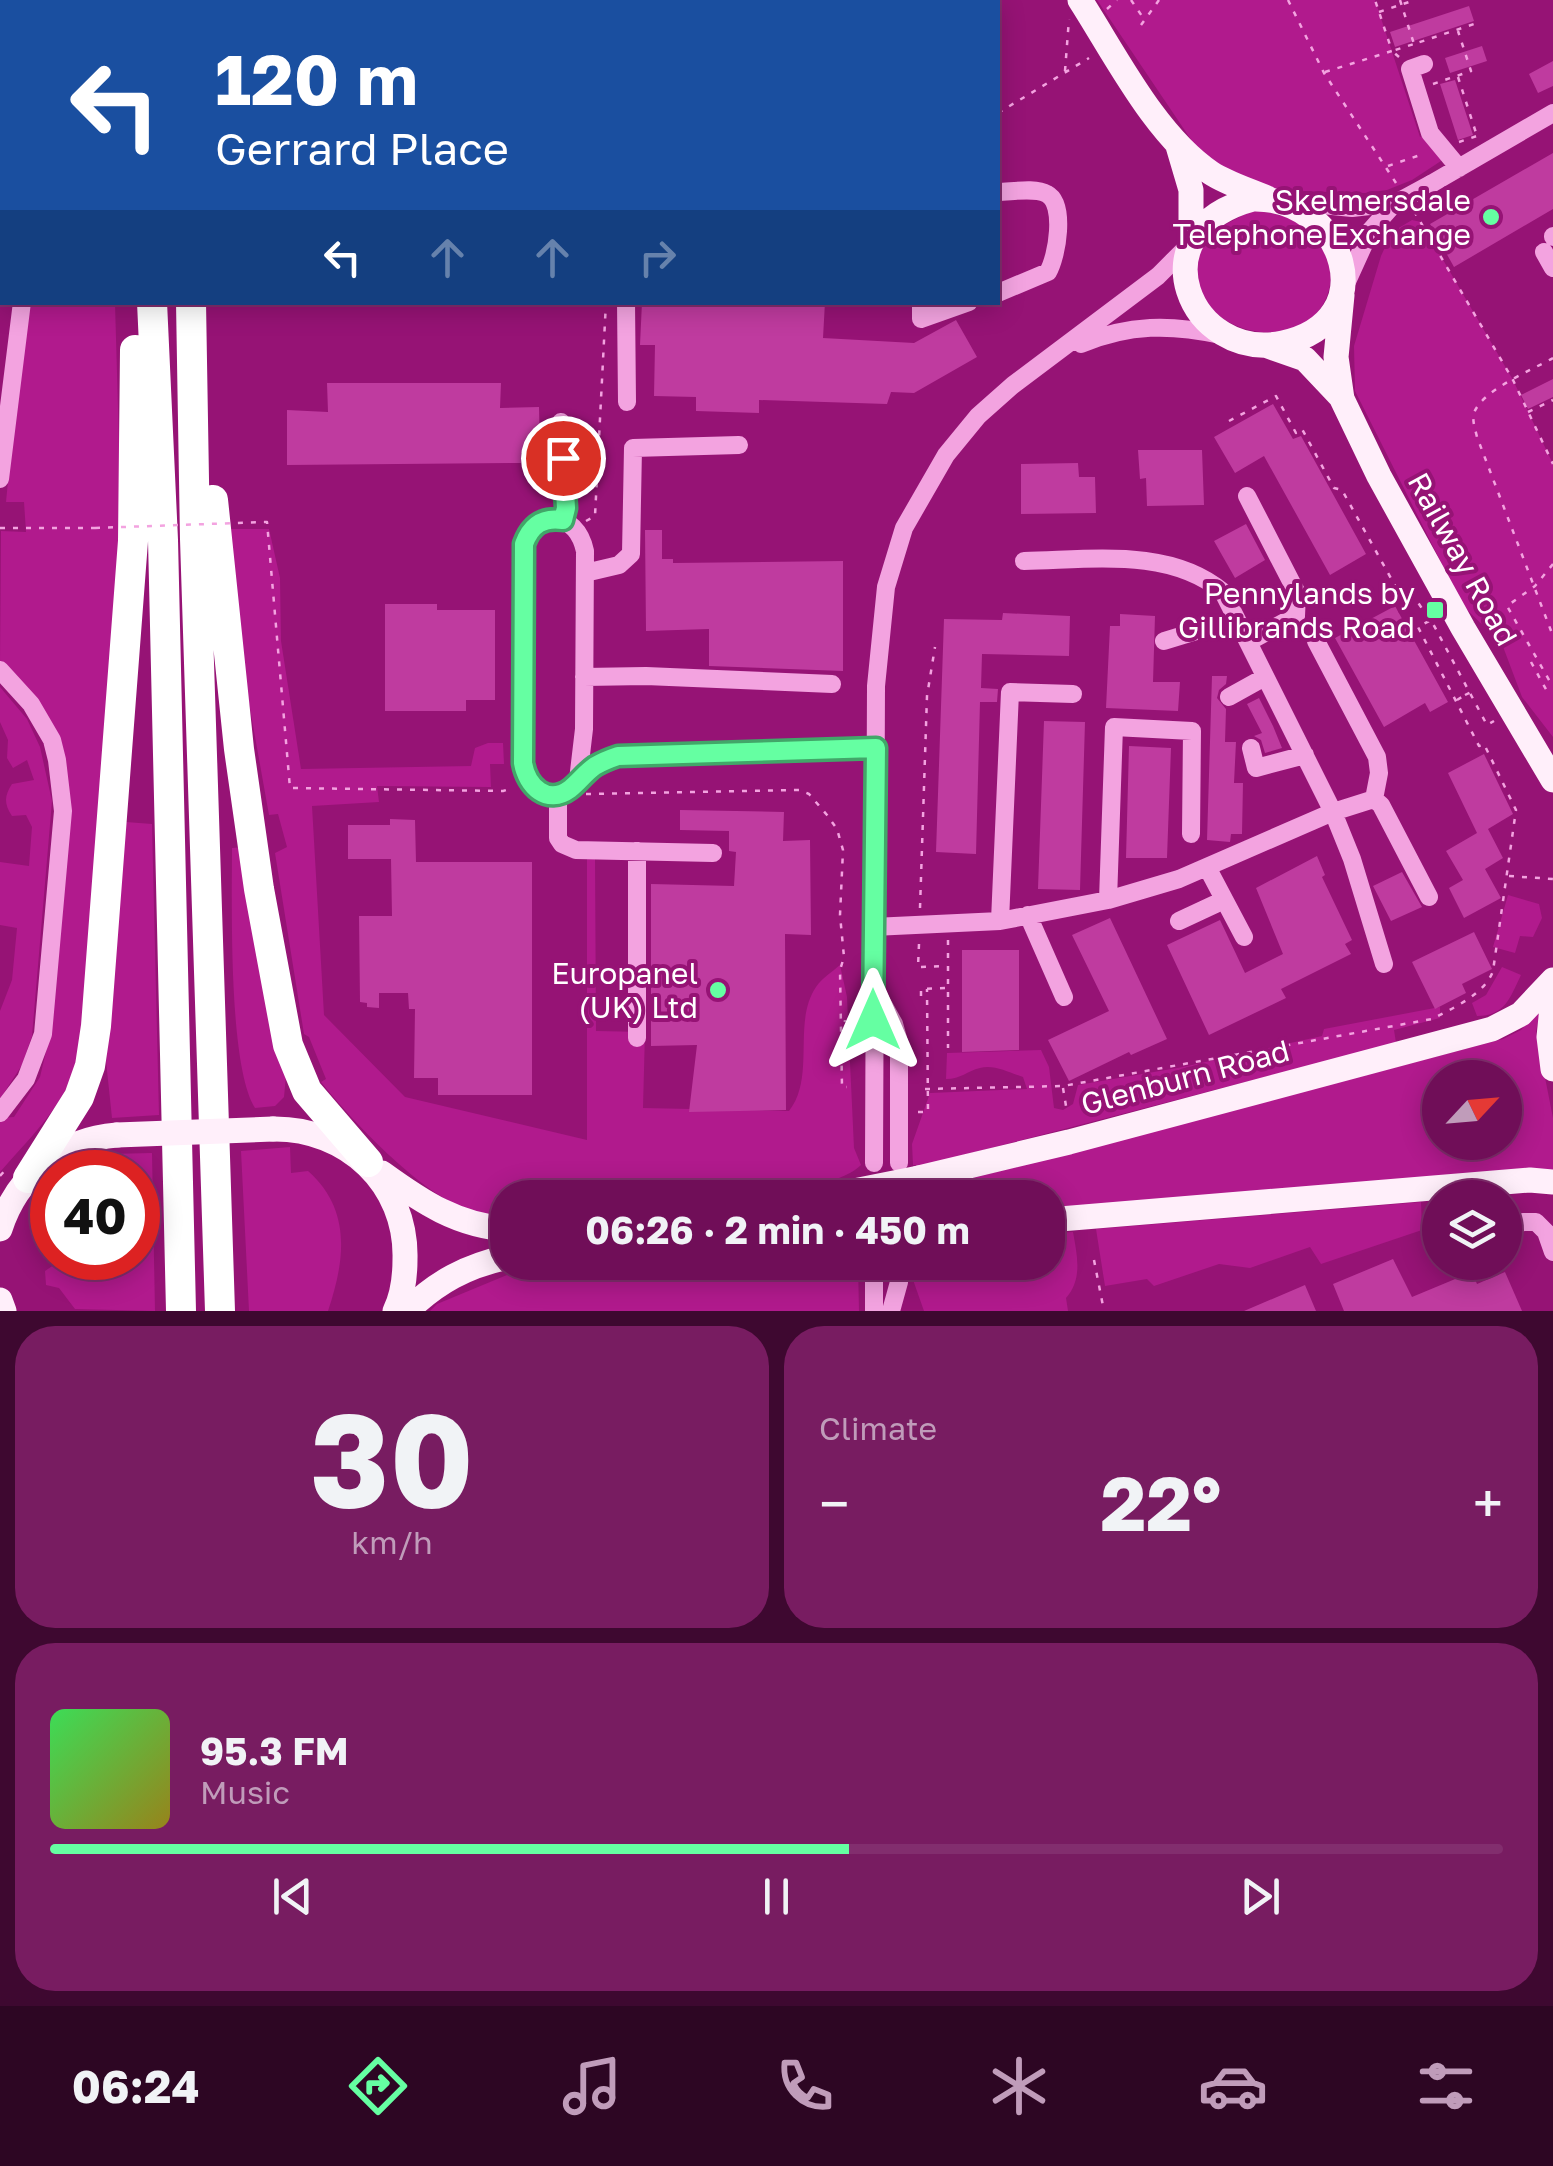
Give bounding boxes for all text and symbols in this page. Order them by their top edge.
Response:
text: 120 m [215,36,418,120]
icon: left [50,40,180,170]
text: Gerrard Place [215,121,509,175]
place label: Skelmersdale Telephone Exchange [1173,182,1471,252]
marker: Skelmersdale Telephone Exchange [1480,206,1502,228]
icon: left [315,230,370,285]
icon: ahead [420,230,475,285]
icon: ahead [525,230,580,285]
icon: right [630,230,685,285]
pin [521,416,606,501]
icon: arrive [536,431,591,486]
street label: Railway Road [1401,466,1525,652]
place label: Pennylands by Gillibrands Road [1178,575,1415,645]
marker: Pennylands by Gillibrands Road [1424,599,1446,621]
place label: Europanel (UK) Ltd [551,955,698,1025]
position arrow [821,968,925,1072]
marker: Europanel (UK) Ltd [707,979,729,1001]
street label: Glenburn Road [1077,1032,1293,1122]
north arrow [1422,1060,1522,1160]
map controls [1422,1060,1522,1280]
speed limit sign: 40 [30,1150,160,1280]
button: layers [1422,1180,1522,1280]
text: 06:26 · 2 min · 450 m [585,1207,970,1252]
text: 30 [310,1380,474,1536]
text: Climate [819,1409,937,1447]
text: 22° [1101,1457,1221,1548]
text: − [819,1470,849,1536]
text: + [1473,1470,1503,1536]
text: km/h [351,1523,433,1561]
text: 95.3 FM [200,1728,349,1773]
text: Music [200,1773,290,1811]
icon: previous [265,1869,320,1924]
icon: pause [749,1869,804,1924]
icon: next [1233,1869,1288,1924]
icon: directions [343,2051,413,2121]
icon: music [557,2051,627,2121]
icon: phone [770,2051,840,2121]
icon: climate [984,2051,1054,2121]
icon: car [1198,2051,1268,2121]
icon: filters [1411,2051,1481,2121]
text: 06:24 [72,2059,200,2113]

